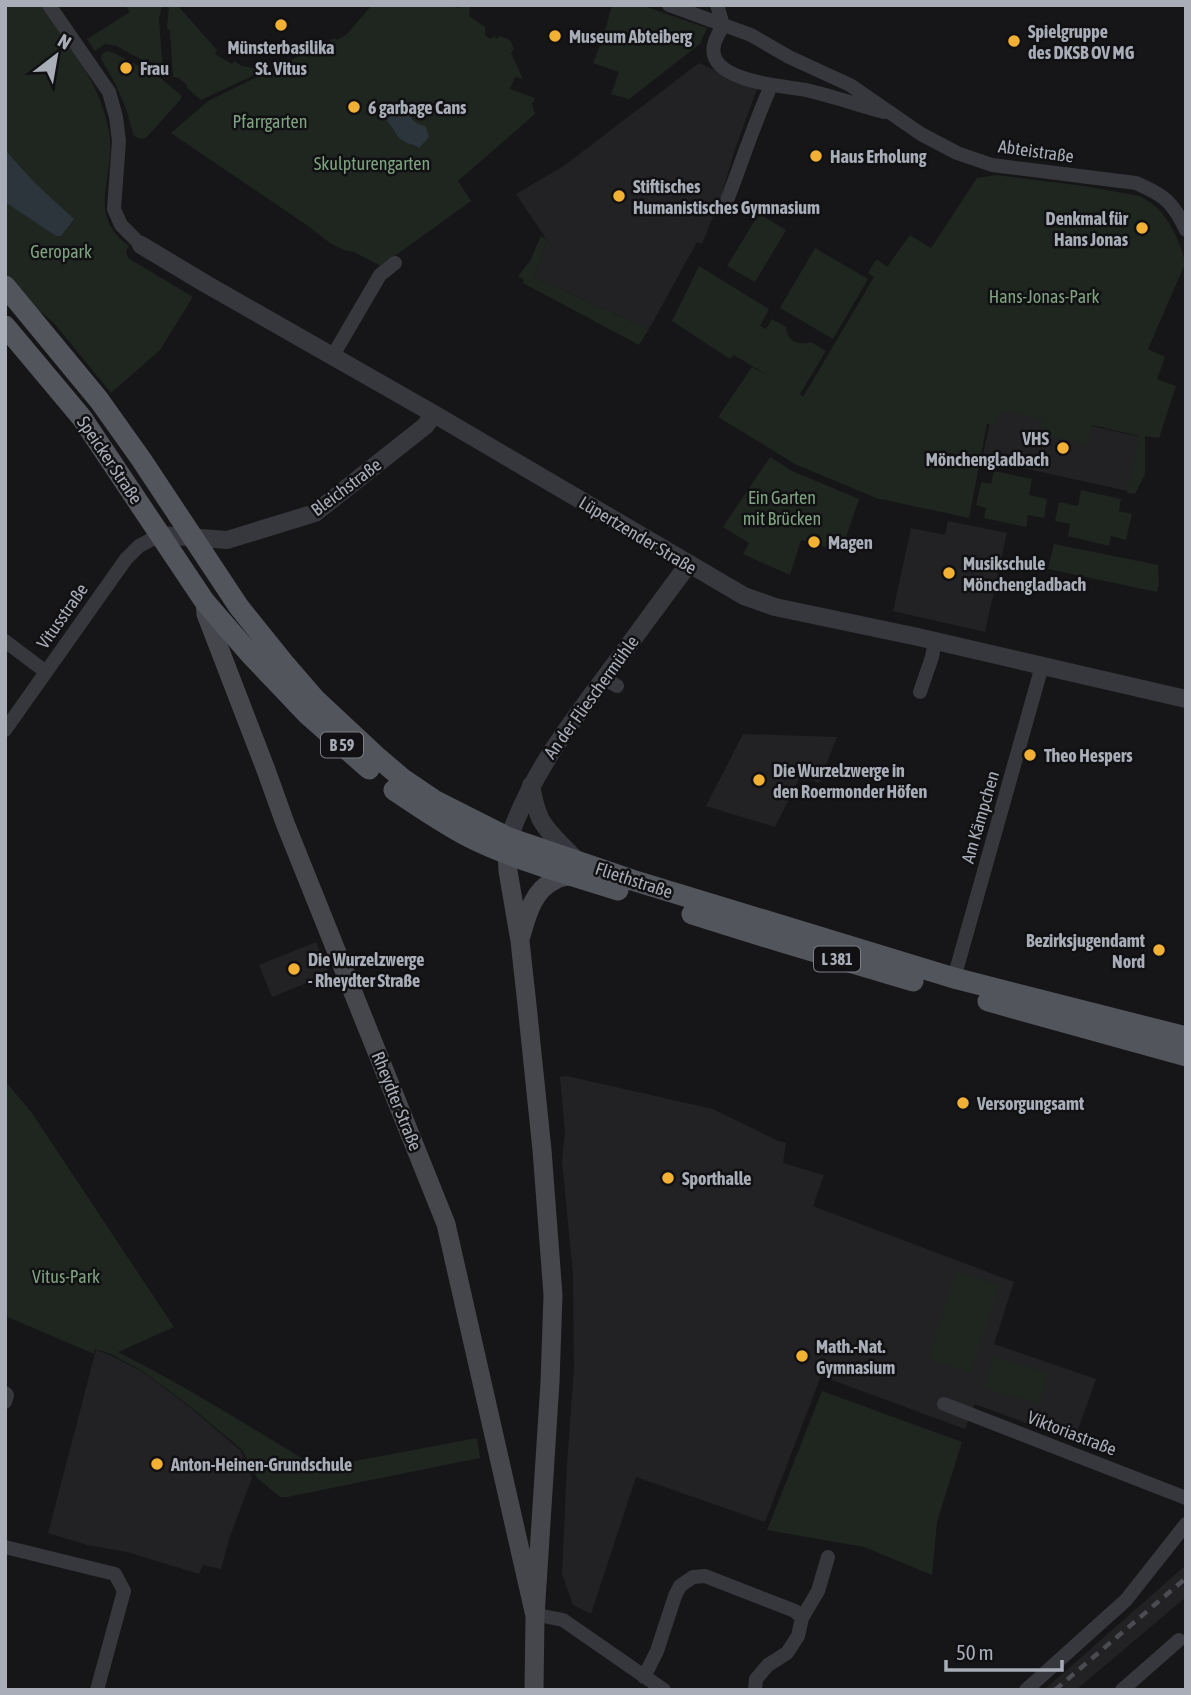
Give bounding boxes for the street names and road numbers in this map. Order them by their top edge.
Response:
street label: Abteistraße [997,135,1075,167]
street label: Speicker Straße [73,412,147,508]
street label: Bleichstraße [307,454,385,520]
street label: Lüpertzender Straße [576,492,700,578]
street label: Vitusstraße [32,579,92,653]
street label: An der Flieschermühle [539,631,643,763]
road number: B 59 [321,732,363,758]
street label: Am Kämpchen [957,769,1003,865]
street label: Fliethstraße [593,858,675,902]
road number: L 381 [814,946,860,972]
street label: Rheydter Straße [368,1048,426,1154]
street label: Viktoriastraße [1025,1406,1119,1460]

